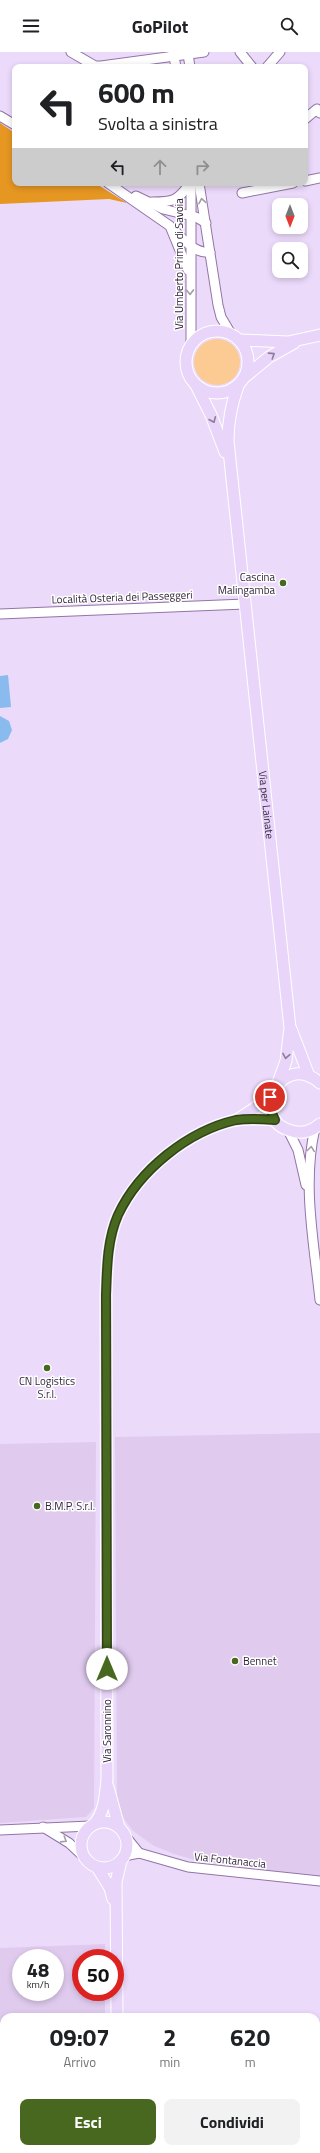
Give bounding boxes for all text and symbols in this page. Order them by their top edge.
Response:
text: GoPilot [132,13,188,40]
icon: menu [20,15,42,37]
icon: search [278,15,300,37]
text: 600 m [98,71,175,114]
icon: left [32,80,84,132]
text: Svolta a sinistra [98,110,218,137]
icon: left [107,156,129,178]
icon: ahead [149,156,171,178]
icon: right [191,156,213,178]
street label: Via Umberto Primo di Savoia [171,198,187,330]
one-way arrow [198,198,207,204]
north arrow [272,198,308,234]
map controls [272,198,308,278]
button: search [272,242,308,278]
one-way arrow [186,289,195,295]
one-way arrow [268,353,275,360]
one-way arrow [208,416,216,424]
place label: Cascina Malingamba [218,569,275,598]
marker: Cascina Malingamba [278,578,288,588]
street label: Località Osteria dei Passeggeri [51,587,193,607]
street label: Via per Lainate [255,770,278,840]
one-way arrow [282,1053,291,1059]
pin [253,1080,287,1114]
icon: arrive [259,1086,281,1108]
one-way arrow [306,1146,315,1152]
marker: CN Logistics S.r.l. [42,1363,52,1373]
place label: CN Logistics S.r.l. [19,1373,75,1402]
place label: B.M.P. S.r.l. [45,1498,95,1514]
marker: B.M.P. S.r.l. [32,1501,42,1511]
position arrow [86,1648,128,1690]
place label: Bennet [243,1653,277,1669]
marker: Bennet [230,1656,240,1666]
street label: Via Saronnino [99,1699,115,1763]
one-way arrow [60,1835,67,1843]
street label: Via Fontanaccia [193,1848,267,1872]
speed limit sign: 50 [72,1949,124,2001]
text: 48 [27,1954,49,1985]
text: km/h [27,1977,49,1992]
text: 09:07 [50,2019,110,2055]
text: 2 [163,2019,177,2055]
text: 620 [230,2019,270,2055]
text: Arrivo [63,2052,96,2072]
text: min [159,2052,180,2072]
text: m [245,2052,256,2072]
button: Esci [20,2099,156,2145]
button: Condividi [164,2099,300,2145]

